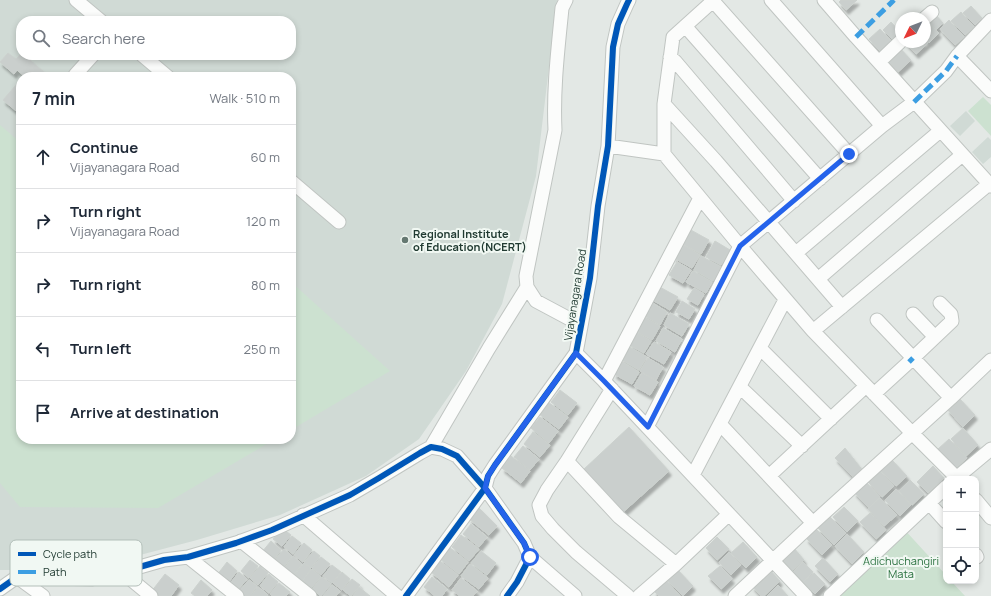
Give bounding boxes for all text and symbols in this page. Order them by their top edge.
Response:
north arrow [895,12,931,48]
search box [16,16,296,60]
icon: search [30,27,52,49]
text: Search here [62,28,145,49]
text: 7 min [32,87,75,110]
text: Walk · 510 m [209,89,280,107]
text: Continue [70,137,138,158]
route end [840,145,858,163]
icon: ahead [32,146,54,168]
text: 60 m [250,148,280,166]
text: Vijayanagara Road [70,158,179,176]
text: Turn right [70,201,141,222]
icon: right [32,210,54,232]
text: 120 m [246,212,280,230]
text: Vijayanagara Road [70,222,179,240]
place label: Regional Institute of Education(NCERT) [413,226,527,254]
marker: Regional Institute of Education(NCERT) [400,235,410,245]
street label: Vijayanagara Road [560,248,589,342]
icon: right [32,274,54,296]
text: Turn right [70,274,141,295]
text: 80 m [251,276,280,294]
icon: left [32,338,54,360]
text: Turn left [70,338,132,359]
text: 250 m [244,340,280,358]
icon: arrive [32,402,54,424]
text: Arrive at destination [70,402,219,423]
map controls [943,476,979,584]
button: + [943,476,979,512]
button: − [943,512,979,548]
legend [10,540,142,586]
text: Cycle path [43,546,97,561]
route start [521,548,539,566]
button: locate [943,548,979,584]
park label: Adichuchangiri Mata [863,553,939,581]
text: Path [43,564,66,579]

